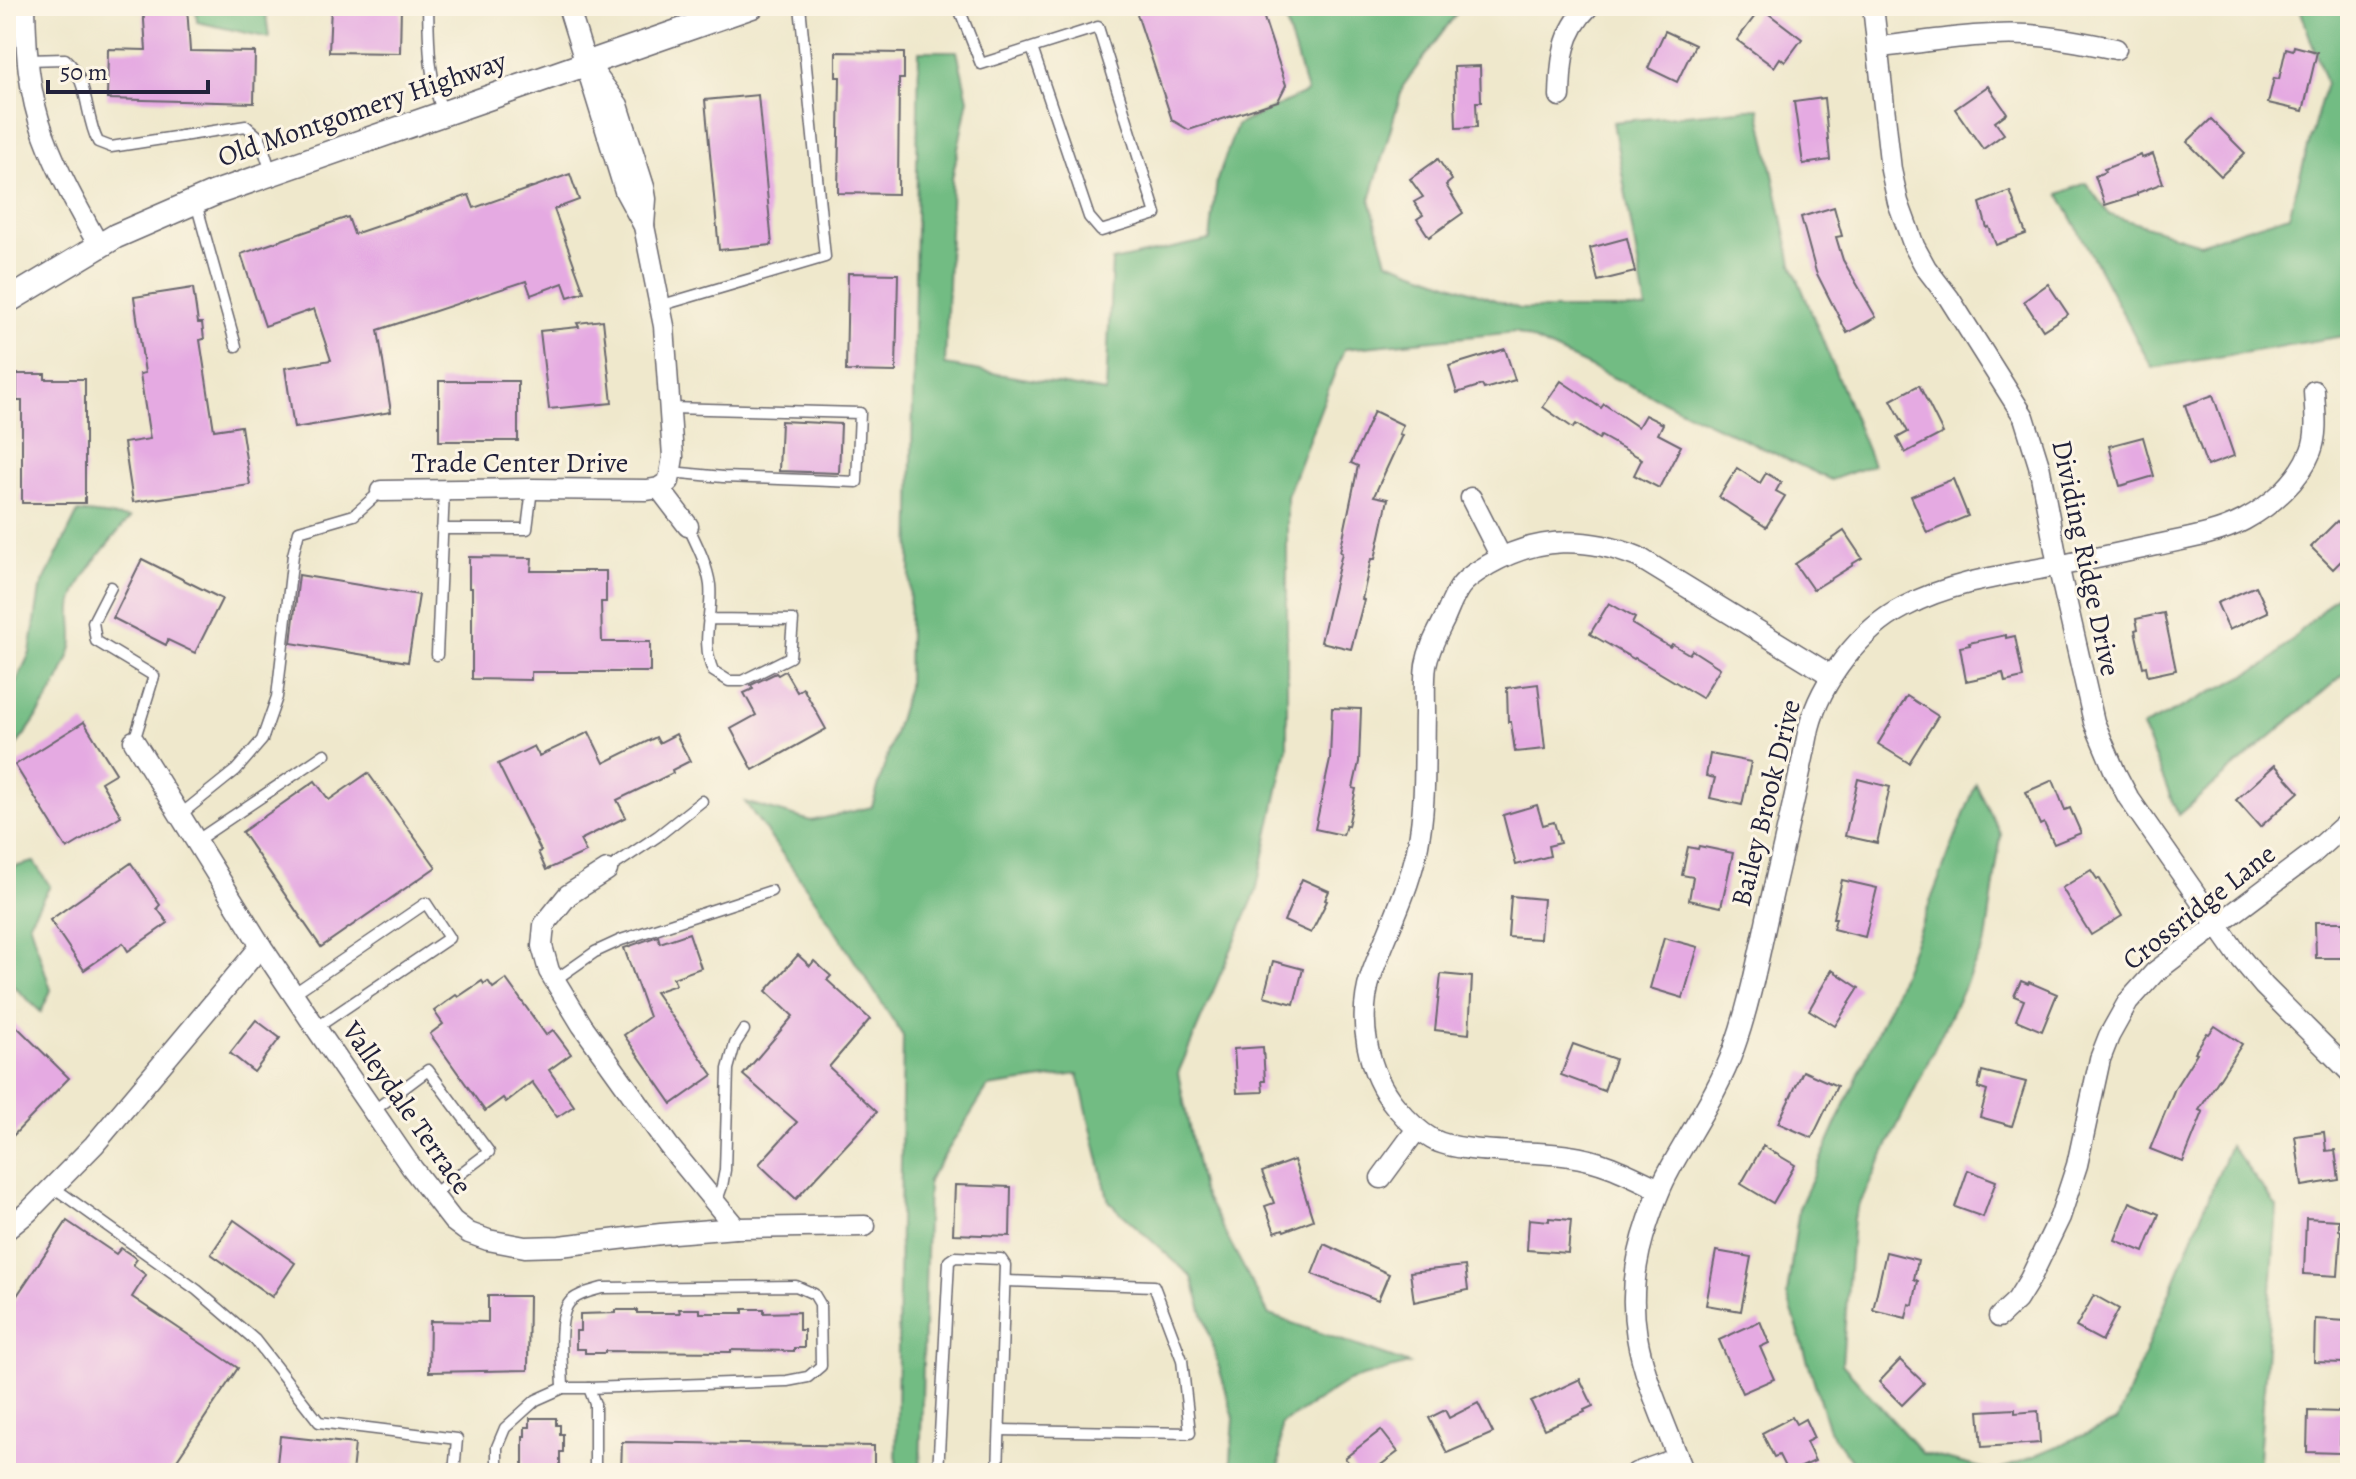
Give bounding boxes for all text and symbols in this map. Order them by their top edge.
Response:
street label: Old Montgomery Highway [213,42,512,176]
scale bar [48,44,208,94]
text: 50 m [60,56,108,88]
street label: Dividing Ridge Drive [2042,436,2130,680]
street label: Trade Center Drive [412,444,628,482]
street label: Bailey Brook Drive [1722,695,1810,911]
street label: Crossridge Lane [2114,835,2284,979]
street label: Valleydale Terrace [332,1013,481,1202]

